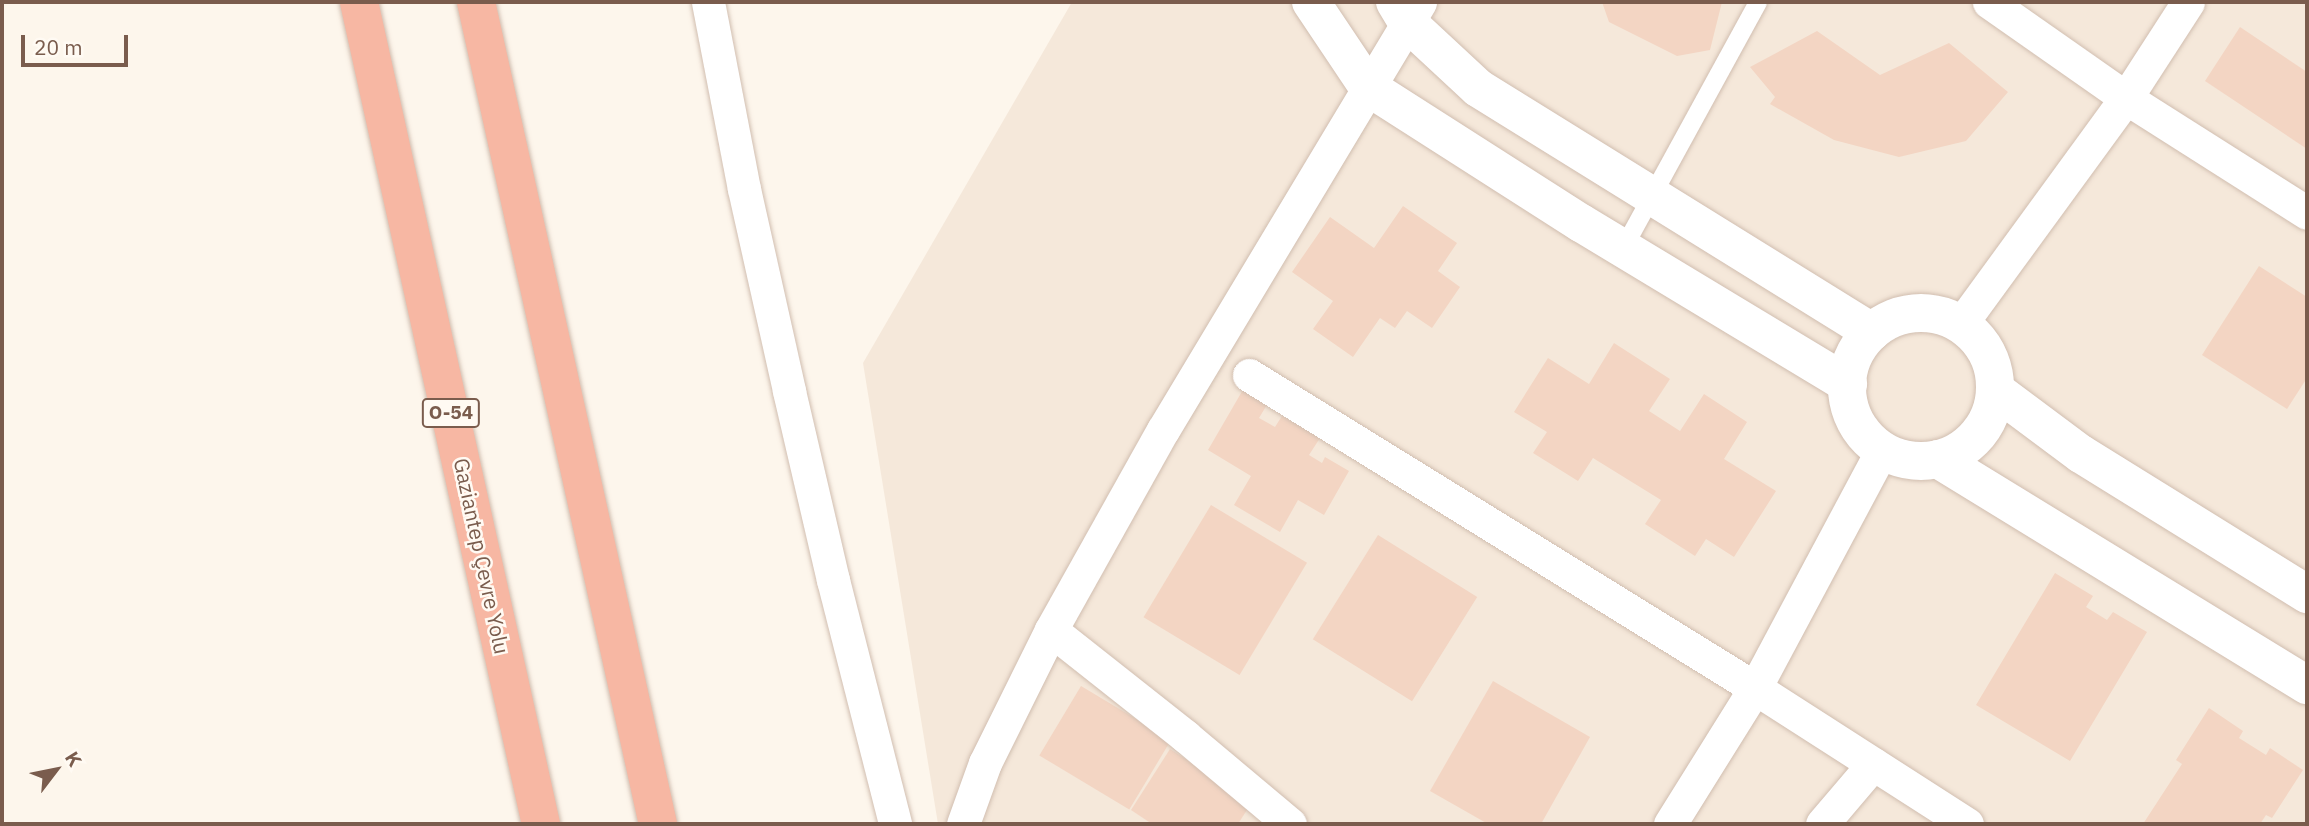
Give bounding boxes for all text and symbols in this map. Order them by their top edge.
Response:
scale bar [24,21,131,65]
text: 20 m [34,33,83,61]
road number: O-54 [421,398,481,428]
street label: Gaziantep Çevre Yolu [449,456,515,656]
north arrow [21,735,91,805]
text: K [60,747,87,771]

